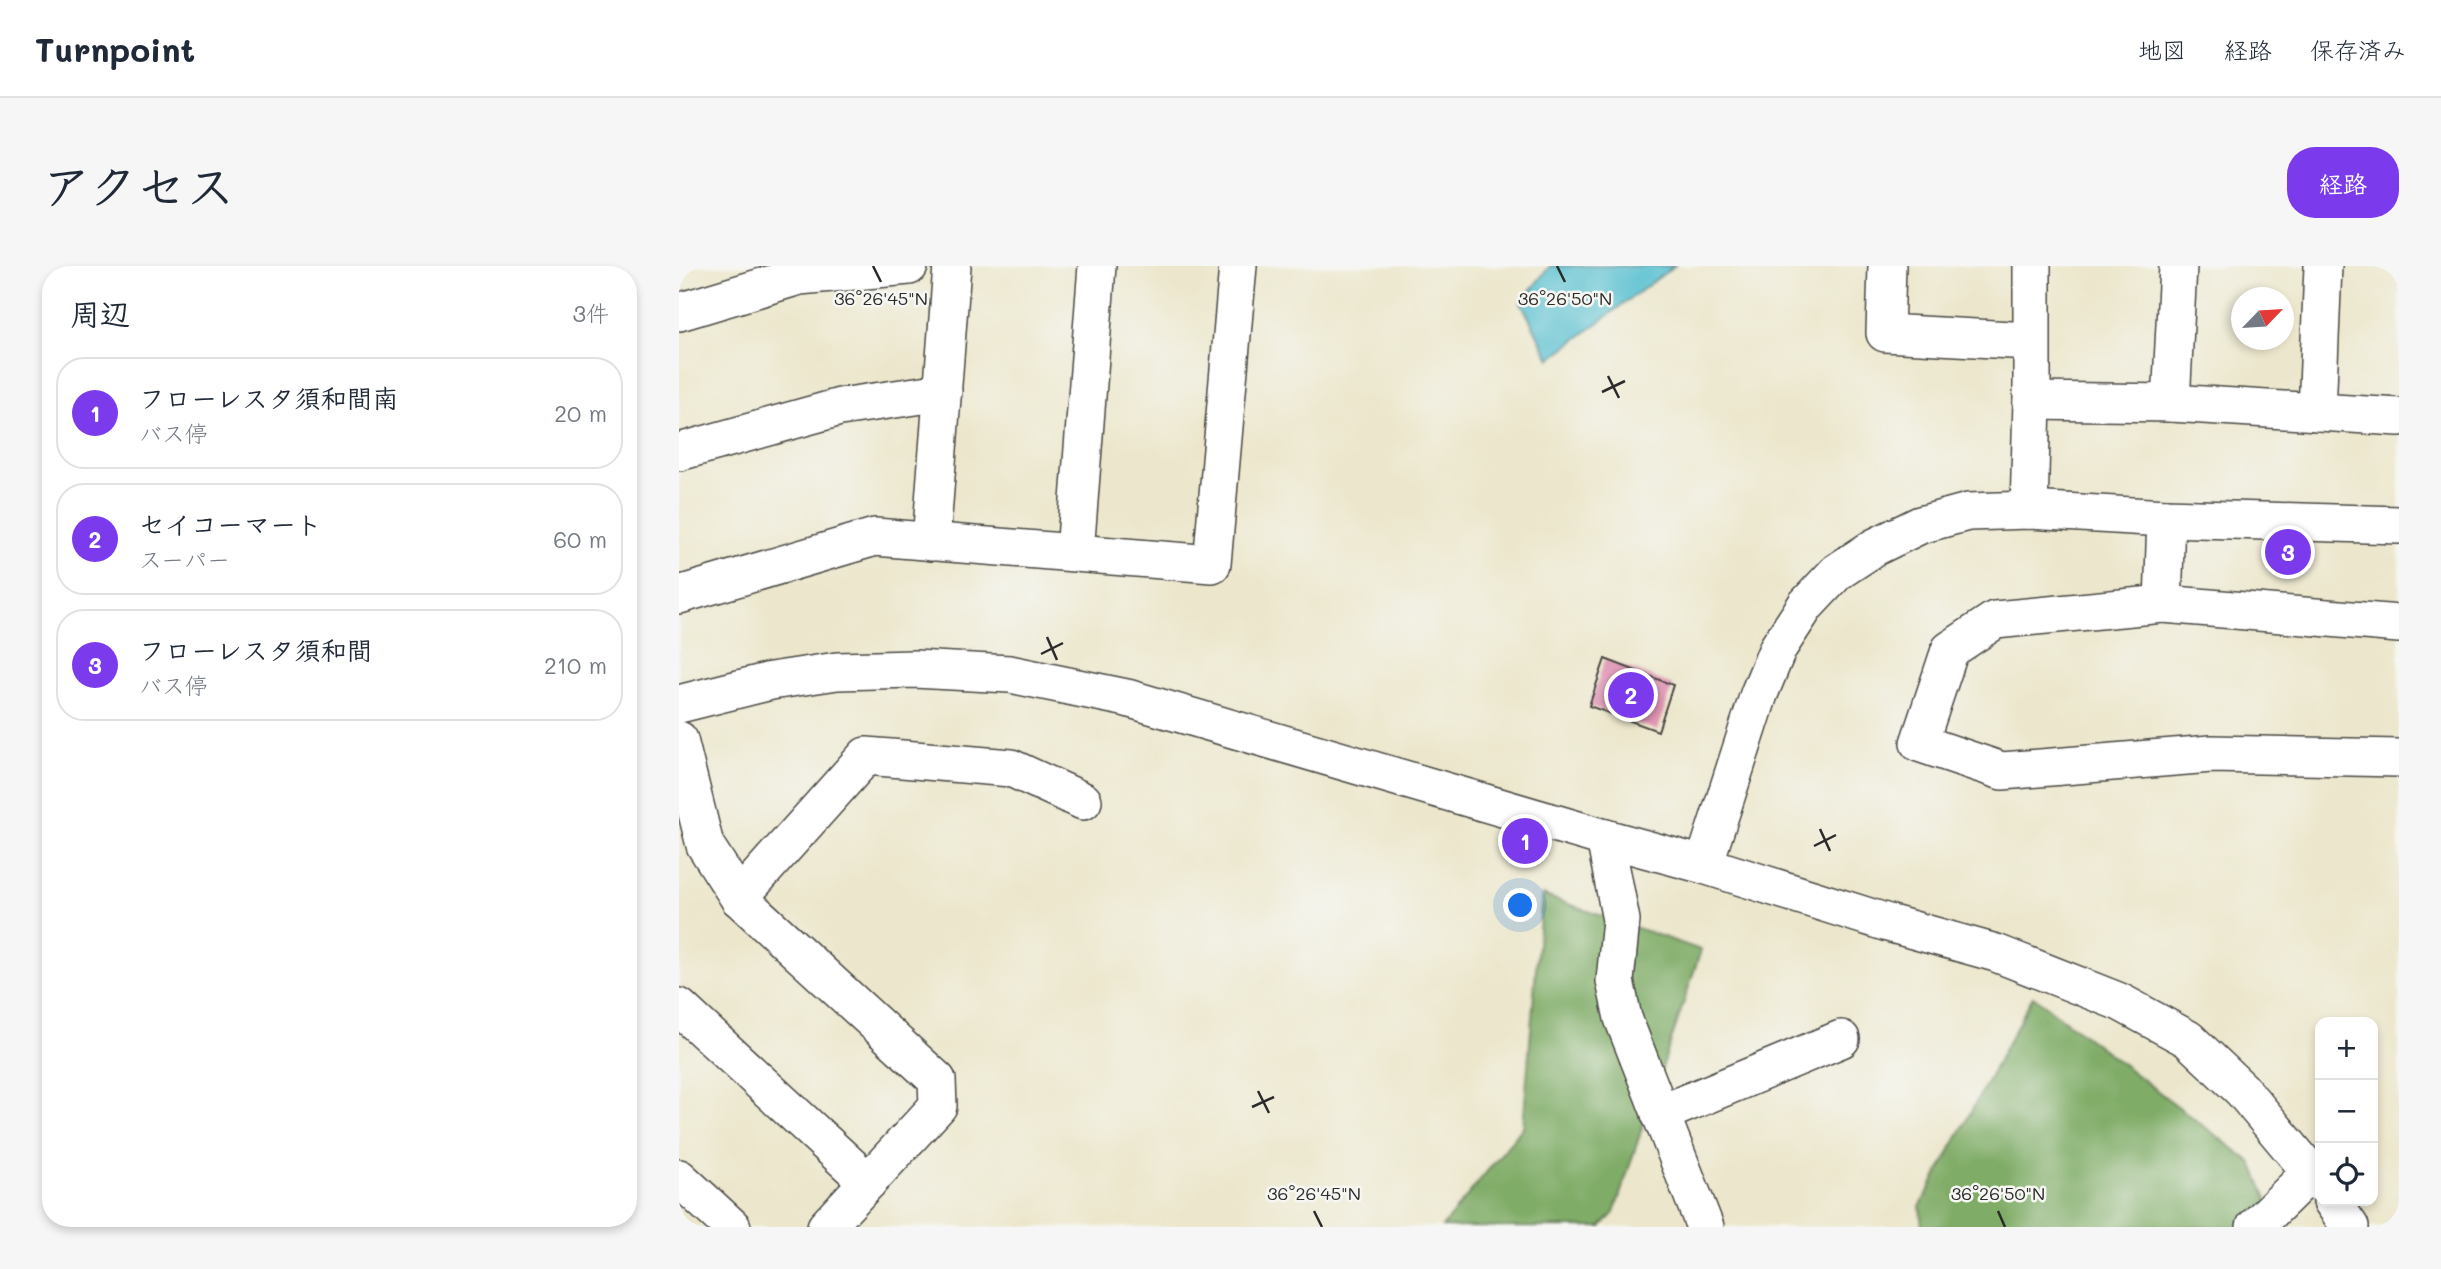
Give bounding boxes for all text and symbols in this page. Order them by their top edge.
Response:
text: Turnpoint [35,27,195,70]
text: 地図 [2138,34,2186,65]
text: 経路 [2224,34,2272,65]
text: 保存済み [2310,34,2406,65]
button: 経路 [2287,147,2399,218]
text: アクセス [42,153,235,216]
text: 36°26'45"N [834,286,928,310]
text: 36°26'50"N [1518,286,1612,310]
north arrow [2231,287,2294,350]
text: 周辺 [70,293,130,333]
text: 3件 [573,298,609,328]
text: フローレスタ須和間南 [139,381,398,415]
text: 1 [90,398,100,428]
text: 20 m [554,398,607,428]
text: バス停 [139,418,208,448]
text: セイコーマート [139,507,322,541]
text: 2 [89,524,101,554]
text: 60 m [553,524,607,554]
pin: 3 [2265,526,2311,578]
text: スーパー [139,544,230,574]
text: フローレスタ須和間 [139,633,372,667]
text: 3 [88,650,102,680]
text: 210 m [544,650,607,680]
pin: 2 [1608,669,1654,721]
text: バス停 [139,670,208,700]
pin: 1 [1502,815,1548,867]
your location [1503,888,1537,922]
map controls [2315,1017,2378,1206]
button: + [2315,1017,2378,1080]
button: − [2315,1080,2378,1143]
button: locate [2315,1143,2378,1206]
text: 36°26'45"N [1267,1181,1361,1205]
text: 36°26'50"N [1951,1181,2045,1205]

